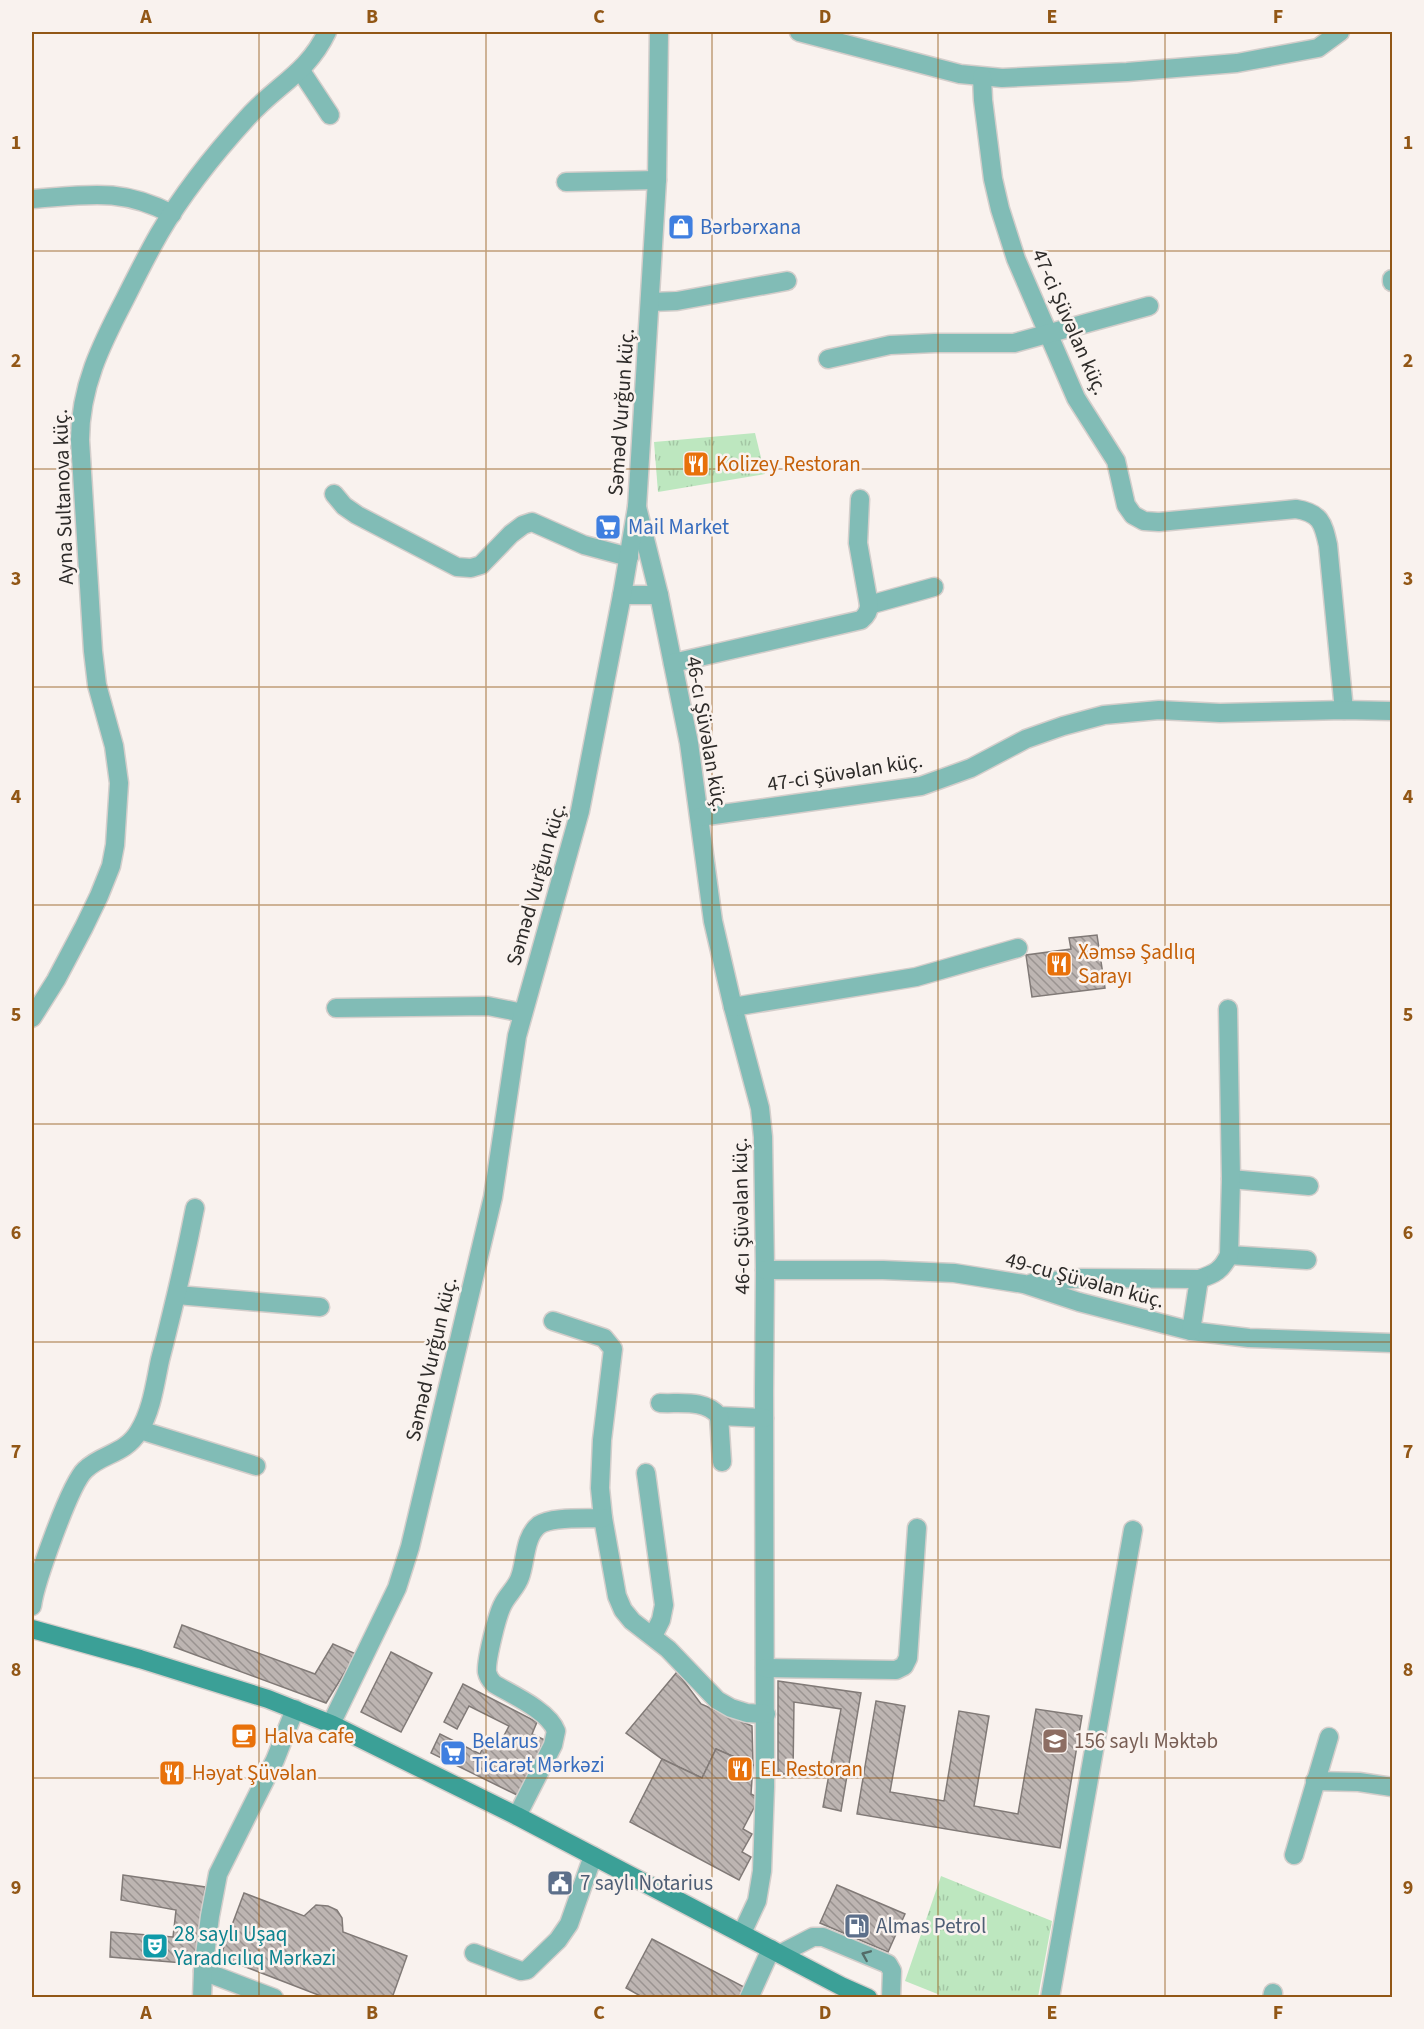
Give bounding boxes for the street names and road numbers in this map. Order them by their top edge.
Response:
street label: 47-ci Şüvəlan küç. [1024,244,1116,400]
street label: Səməd Vurğun küç. [600,327,642,497]
street label: Ayna Sultanova küç. [45,409,81,585]
street label: 46-cı Şüvəlan küç. [679,654,735,814]
street label: 47-ci Şüvəlan küç. [765,745,925,799]
street label: Səməd Vurğun küç. [498,799,574,969]
street label: 46-cı Şüvəlan küç. [725,1137,757,1295]
street label: 49-cu Şüvəlan küç. [1002,1244,1168,1316]
street label: Səməd Vurğun küç. [397,1274,465,1444]

